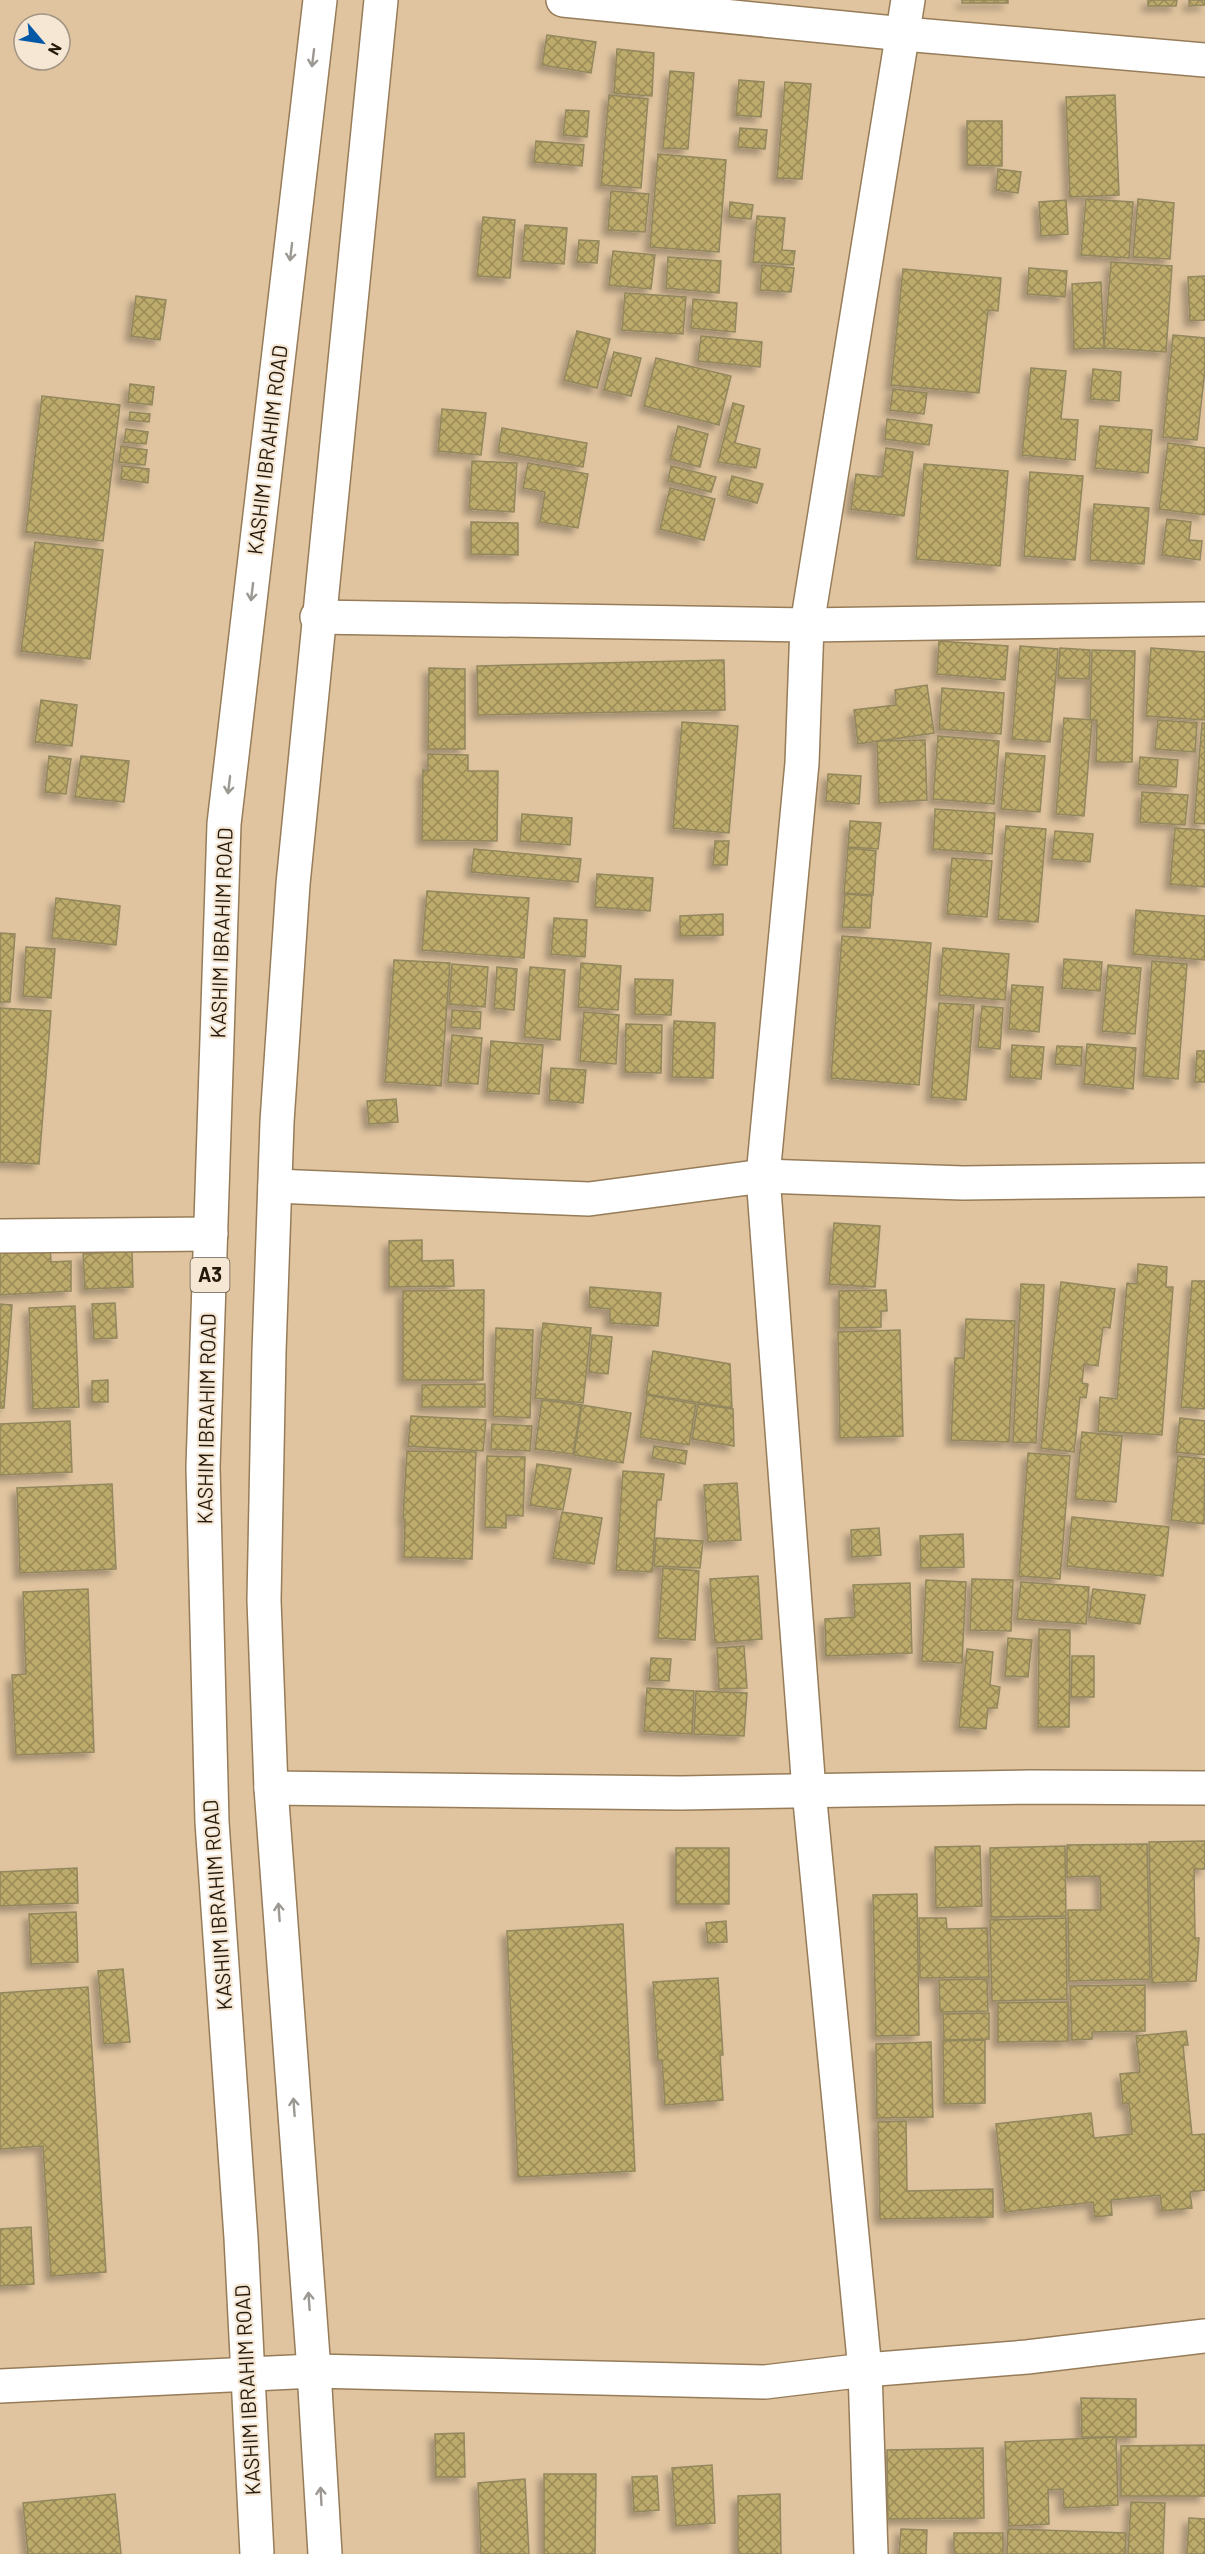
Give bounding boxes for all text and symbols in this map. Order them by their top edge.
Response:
north arrow [12,12,72,72]
text: N [45,40,66,59]
one-way arrow [307,48,318,68]
one-way arrow [285,241,296,261]
street label: KASHIM IBRAHIM ROAD [241,344,292,556]
one-way arrow [246,581,257,601]
one-way arrow [223,775,234,795]
street label: KASHIM IBRAHIM ROAD [204,827,237,1039]
road number: A3 [190,1258,230,1292]
street label: KASHIM IBRAHIM ROAD [191,1313,220,1525]
street label: KASHIM IBRAHIM ROAD [197,1799,236,2011]
one-way arrow [274,1903,285,1923]
one-way arrow [288,2097,299,2117]
street label: KASHIM IBRAHIM ROAD [228,2284,265,2496]
one-way arrow [303,2292,314,2311]
one-way arrow [316,2486,327,2506]

